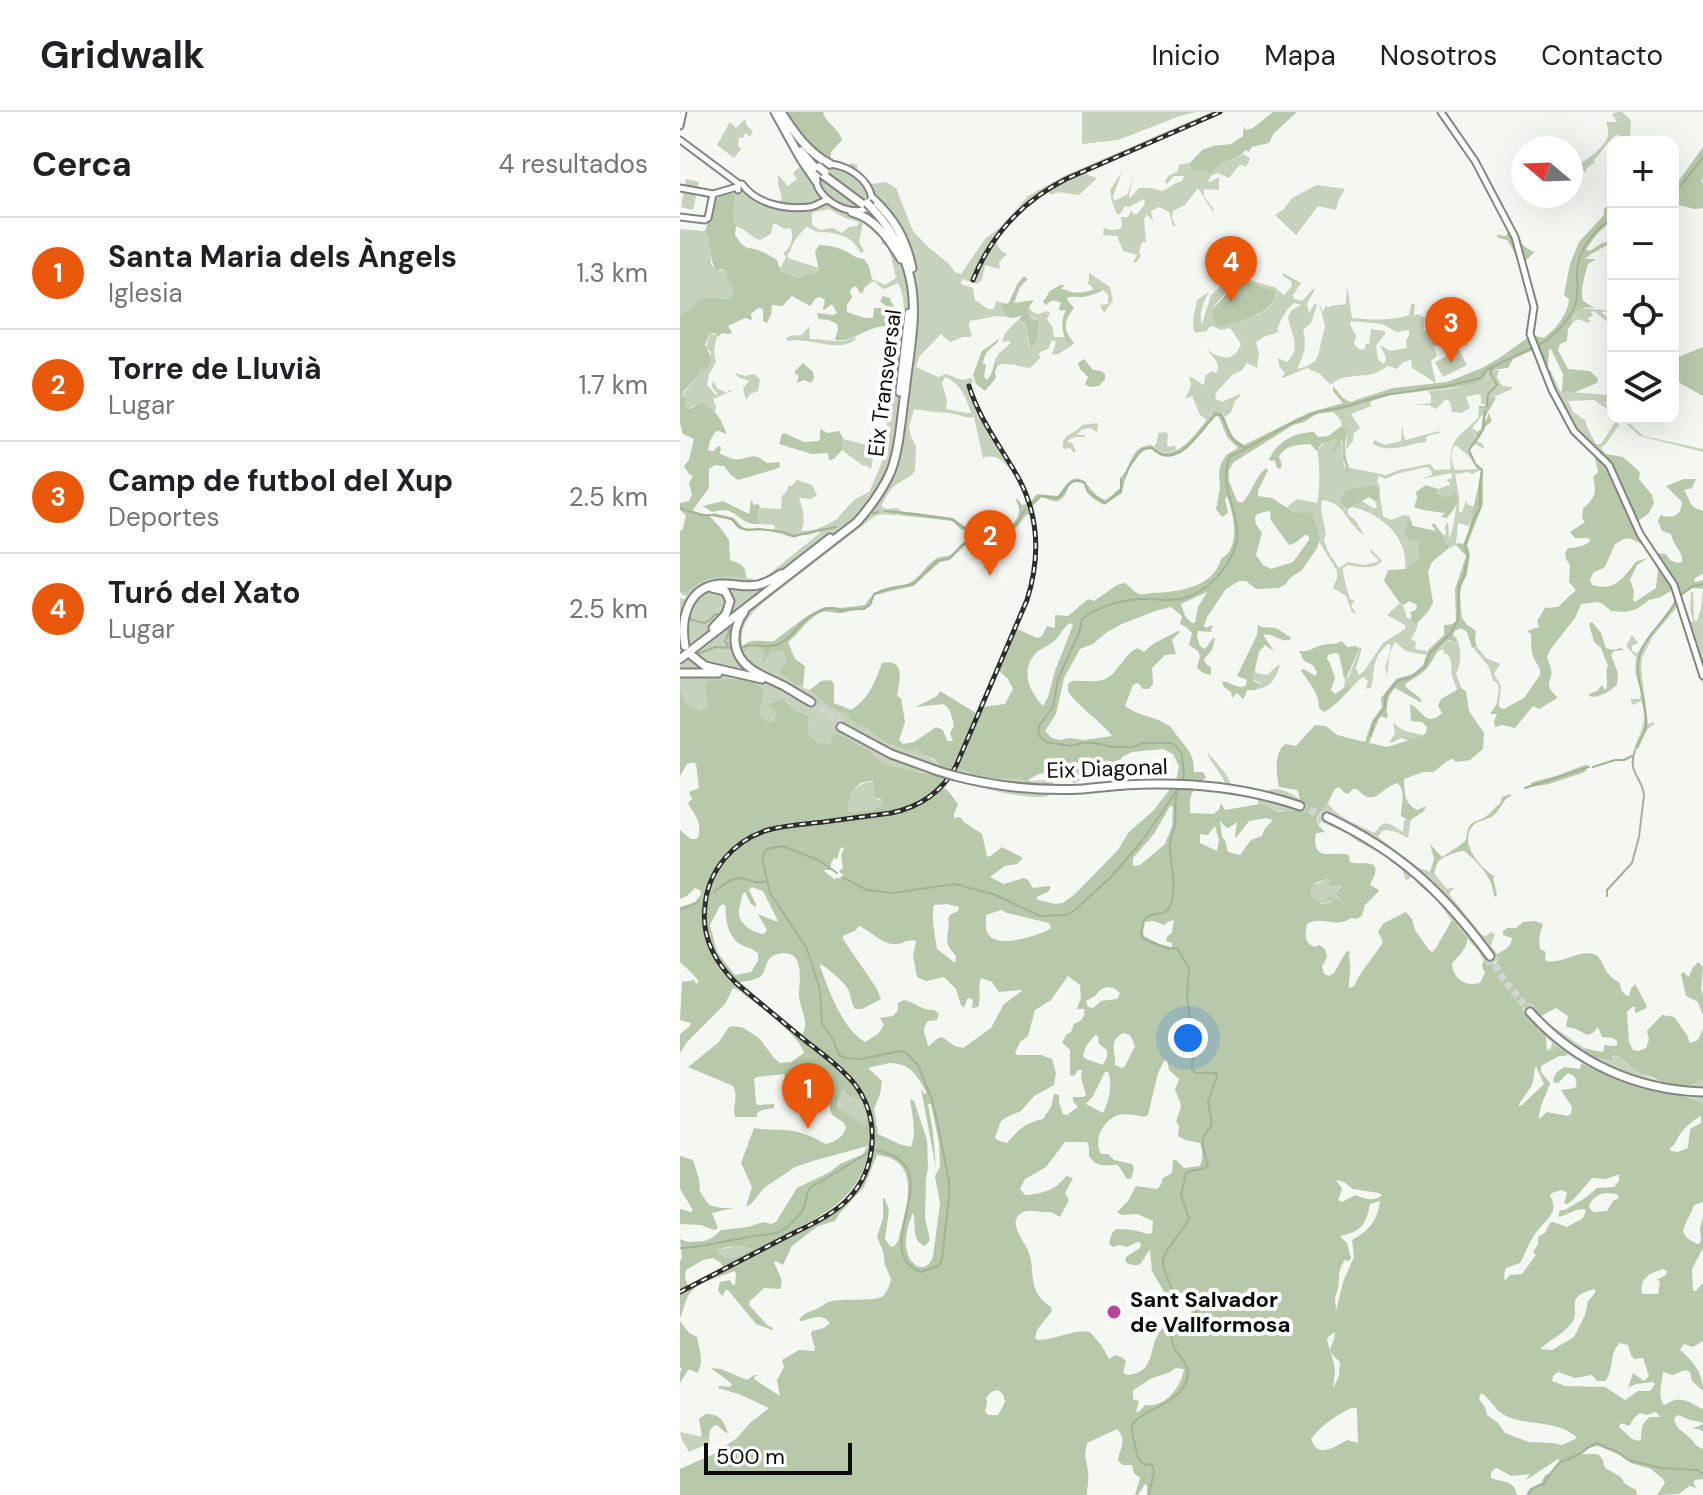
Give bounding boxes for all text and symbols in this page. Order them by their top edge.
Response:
text: Gridwalk [40,30,205,80]
text: Inicio [1151,37,1220,74]
text: Mapa [1264,37,1336,74]
text: Nosotros [1380,37,1497,74]
text: Contacto [1541,37,1663,74]
north arrow [1511,136,1583,208]
map controls [1607,136,1679,424]
button: + [1607,136,1679,208]
text: Cerca [32,142,132,187]
text: 4 resultados [499,147,648,181]
button: − [1607,208,1679,280]
pin: 4 [1205,236,1257,302]
text: Santa Maria dels Àngels [108,237,457,276]
text: 1 [53,256,63,290]
text: 1.3 km [576,256,648,290]
text: Iglesia [108,276,183,310]
button: locate [1607,280,1679,352]
pin: 3 [1425,297,1477,363]
street label: Eix Transversal [861,308,908,458]
text: Torre de Lluvià [108,349,322,388]
button: layers [1607,352,1679,424]
text: 2 [50,368,66,402]
text: 1.7 km [578,368,648,402]
text: Lugar [108,388,175,422]
text: Camp de futbol del Xup [108,461,453,500]
text: 3 [50,480,66,514]
text: 2.5 km [569,480,648,514]
text: Deportes [108,500,220,534]
pin: 2 [964,510,1016,576]
text: Turó del Xato [108,573,301,612]
text: 4 [50,592,66,626]
text: 2.5 km [569,592,648,626]
text: Lugar [108,612,175,646]
street label: Eix Diagonal [1046,752,1168,785]
your location [1168,1018,1208,1058]
pin: 1 [782,1063,834,1129]
place label: Sant Salvador de Vallformosa [1130,1285,1290,1339]
marker: Sant Salvador de Vallformosa [1105,1303,1123,1321]
scale bar [704,1439,852,1475]
text: 500 m [716,1442,785,1471]

